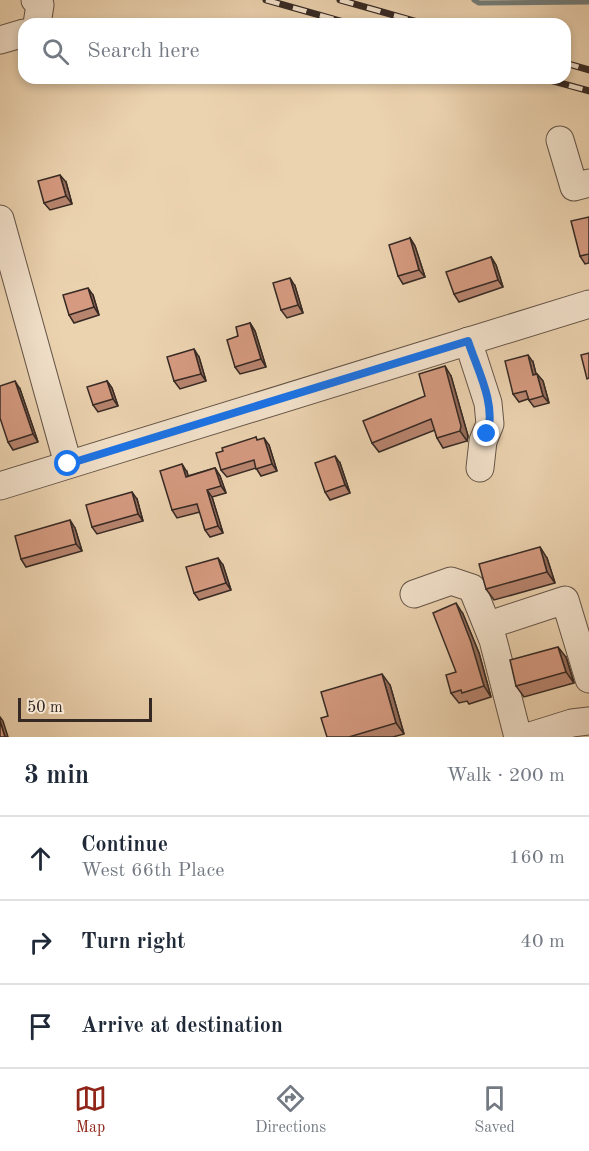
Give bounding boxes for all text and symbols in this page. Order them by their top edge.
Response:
search box [18,18,571,84]
icon: search [39,35,72,68]
text: Search here [87,40,200,62]
route end [473,420,499,446]
route start [54,450,80,476]
scale bar [18,695,152,722]
text: 50 m [27,700,63,716]
text: 3 min [24,763,89,789]
text: Walk · 200 m [446,766,565,786]
text: Continue [81,834,168,856]
icon: ahead [24,842,57,875]
text: 160 m [509,848,565,868]
text: West 66th Place [81,861,224,881]
icon: right [24,926,57,959]
text: Turn right [81,931,185,953]
text: 40 m [520,932,565,952]
icon: arrive [24,1010,57,1043]
text: Arrive at destination [81,1015,283,1037]
tab: Map [74,1082,107,1138]
tab: Directions [255,1082,326,1138]
tab: Saved [474,1082,515,1138]

